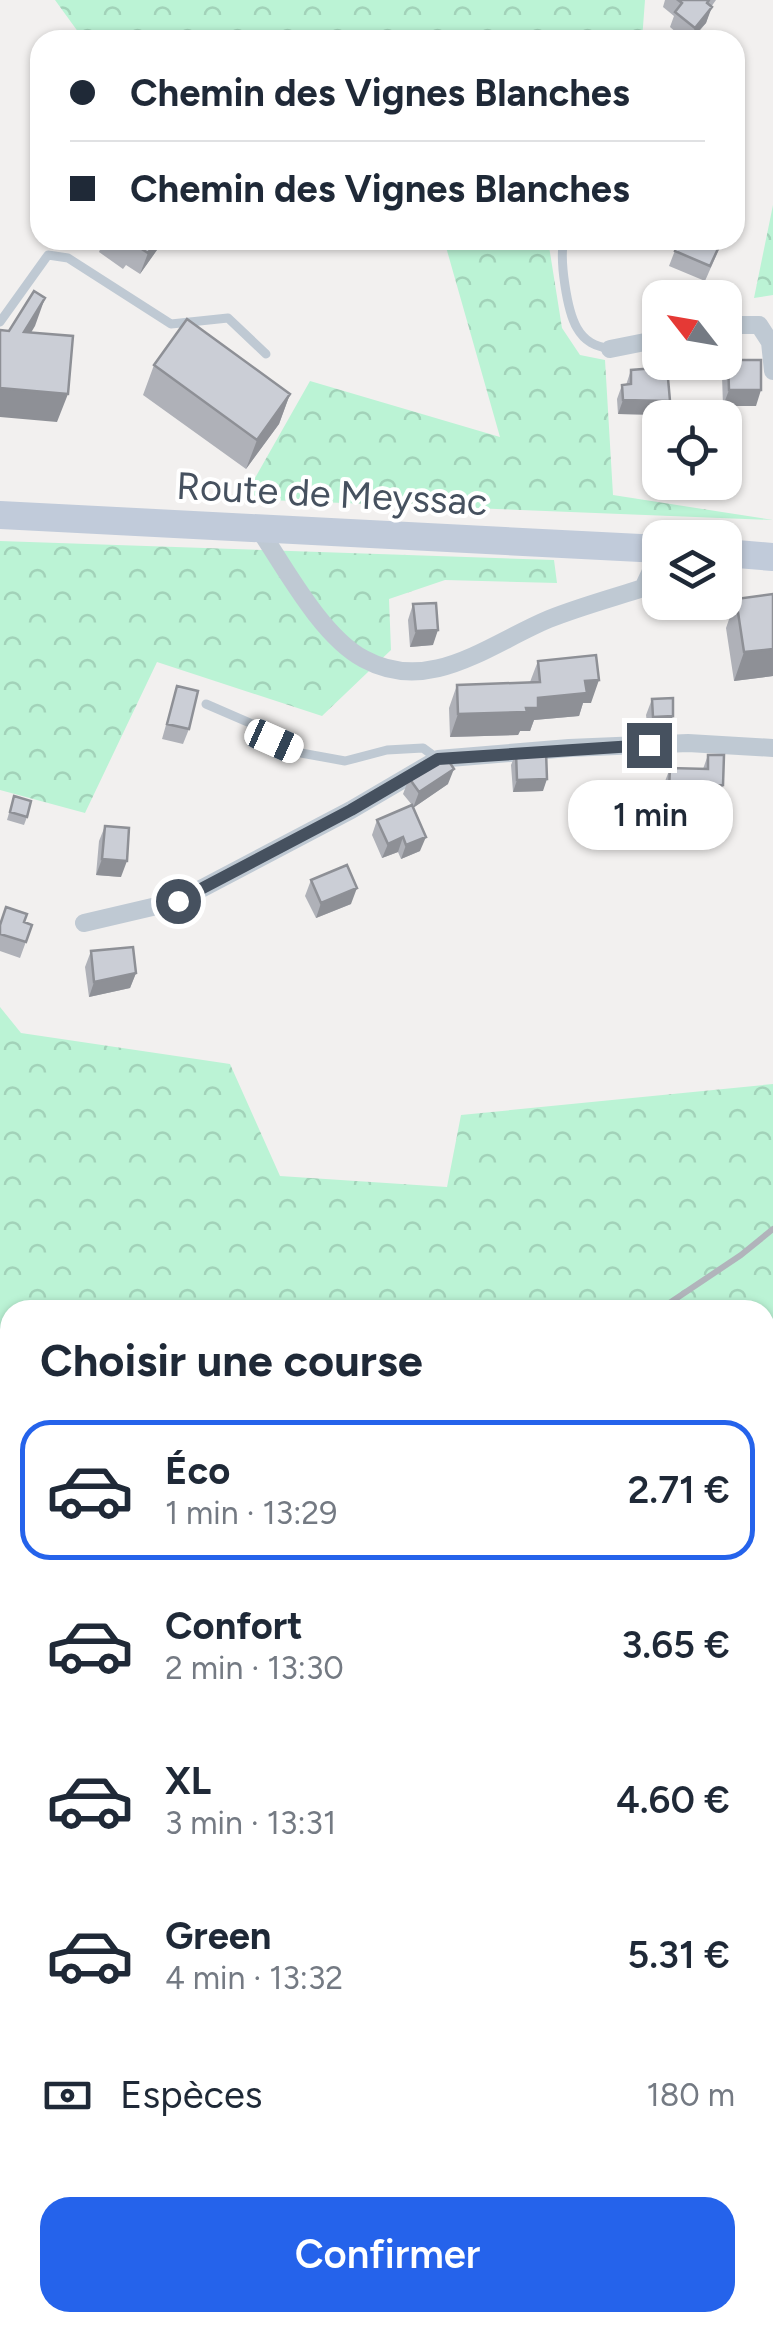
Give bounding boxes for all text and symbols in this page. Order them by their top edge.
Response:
text: Chemin des Vignes Blanches [130,70,630,116]
text: Chemin des Vignes Blanches [130,166,630,212]
north arrow [642,280,742,380]
map controls [642,280,742,620]
button: locate [642,400,742,500]
street label: Route de Meyssac [175,463,489,525]
button: layers [642,520,742,620]
car [240,715,308,767]
route end [627,723,672,768]
callout: 1 min [566,780,732,850]
text: 1 min [613,796,688,834]
route start [156,879,201,924]
text: Choisir une course [40,1333,423,1387]
icon: car [45,1445,135,1535]
text: Éco [165,1448,230,1494]
text: 2.71 € [628,1467,730,1513]
text: 1 min · 13:29 [165,1494,337,1532]
icon: car [45,1600,135,1690]
text: Confort [165,1603,302,1649]
text: 3.65 € [621,1622,730,1668]
text: 2 min · 13:30 [165,1649,344,1687]
icon: car [45,1755,135,1845]
text: XL [165,1758,211,1804]
text: 4.60 € [616,1777,730,1823]
text: 3 min · 13:31 [165,1804,336,1842]
icon: car [45,1910,135,2000]
text: Green [165,1913,271,1959]
text: 5.31 € [627,1932,730,1978]
text: 4 min · 13:32 [165,1959,343,1997]
icon: cash [40,2068,95,2123]
text: Espèces [120,2072,262,2118]
text: 180 m [646,2076,735,2114]
button: Confirmer [40,2197,735,2312]

